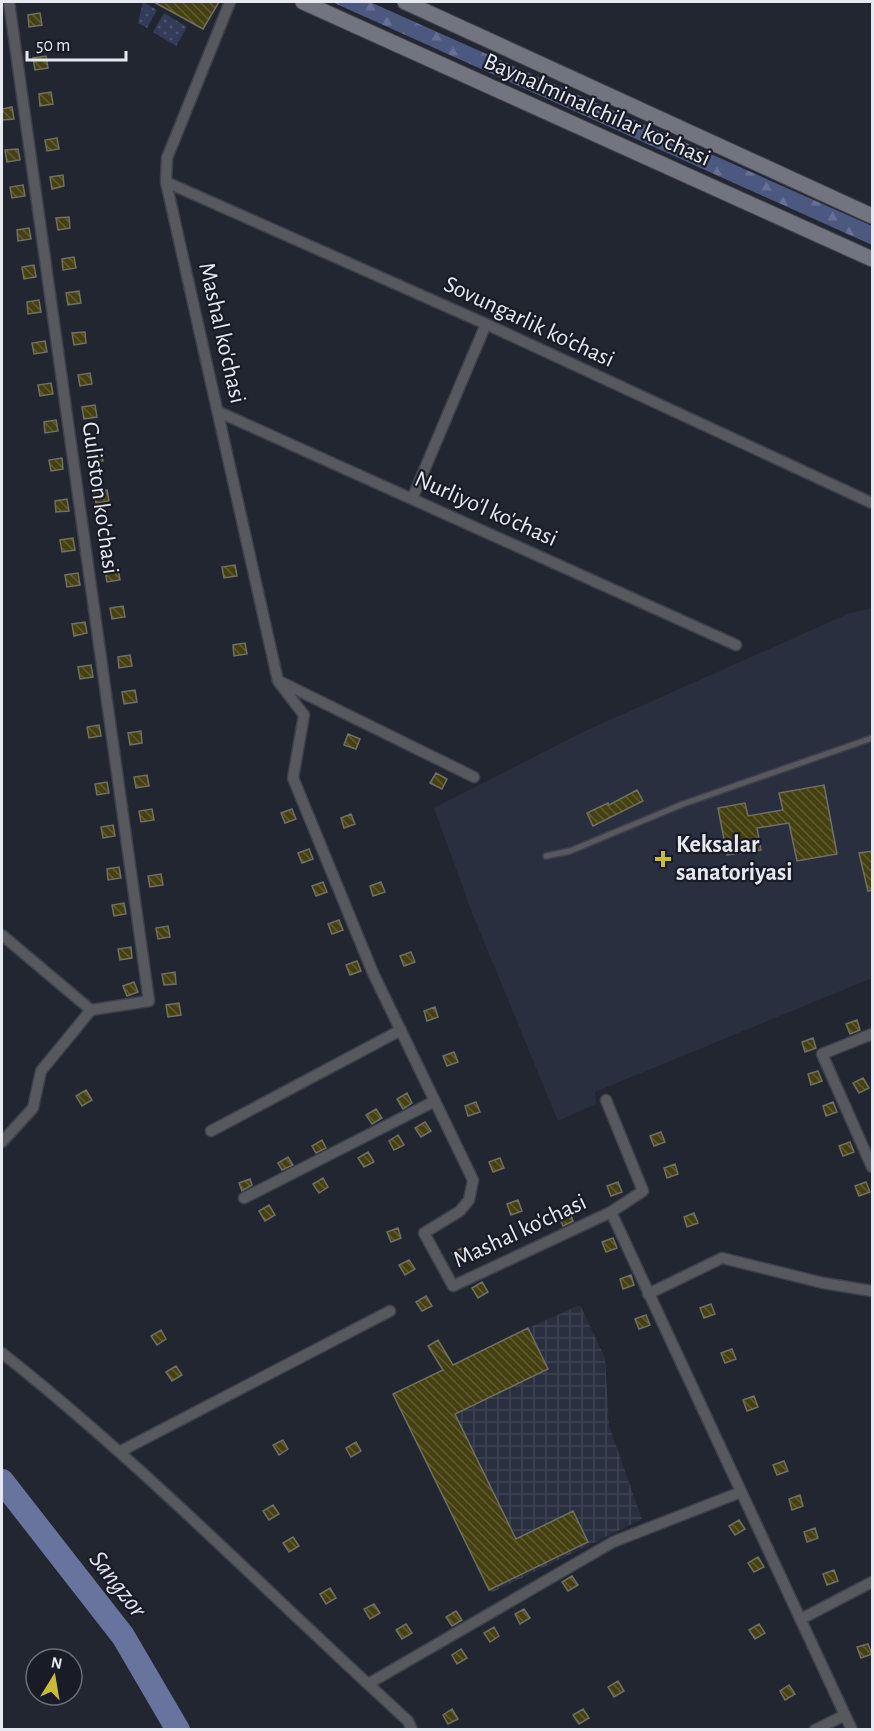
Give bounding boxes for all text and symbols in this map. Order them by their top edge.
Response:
scale bar [27,24,126,62]
text: 50 m [36,37,70,55]
street label: Baynalminalchilar ko’chasi [480,49,714,171]
street label: Mashal ko'chasi [194,260,250,406]
street label: Sovungarlik ko'chasi [440,272,618,372]
street label: Guliston ko'chasi [77,420,123,576]
street label: Nurliyo'l ko'chasi [411,467,561,551]
place label: Keksalar sanatoriyasi [676,833,793,885]
marker: Keksalar sanatoriyasi [654,850,672,868]
street label: Mashal ko'chasi [450,1190,590,1272]
water label: Sangzor [84,1546,153,1623]
north arrow [24,1647,84,1707]
text: N [50,1654,64,1672]

